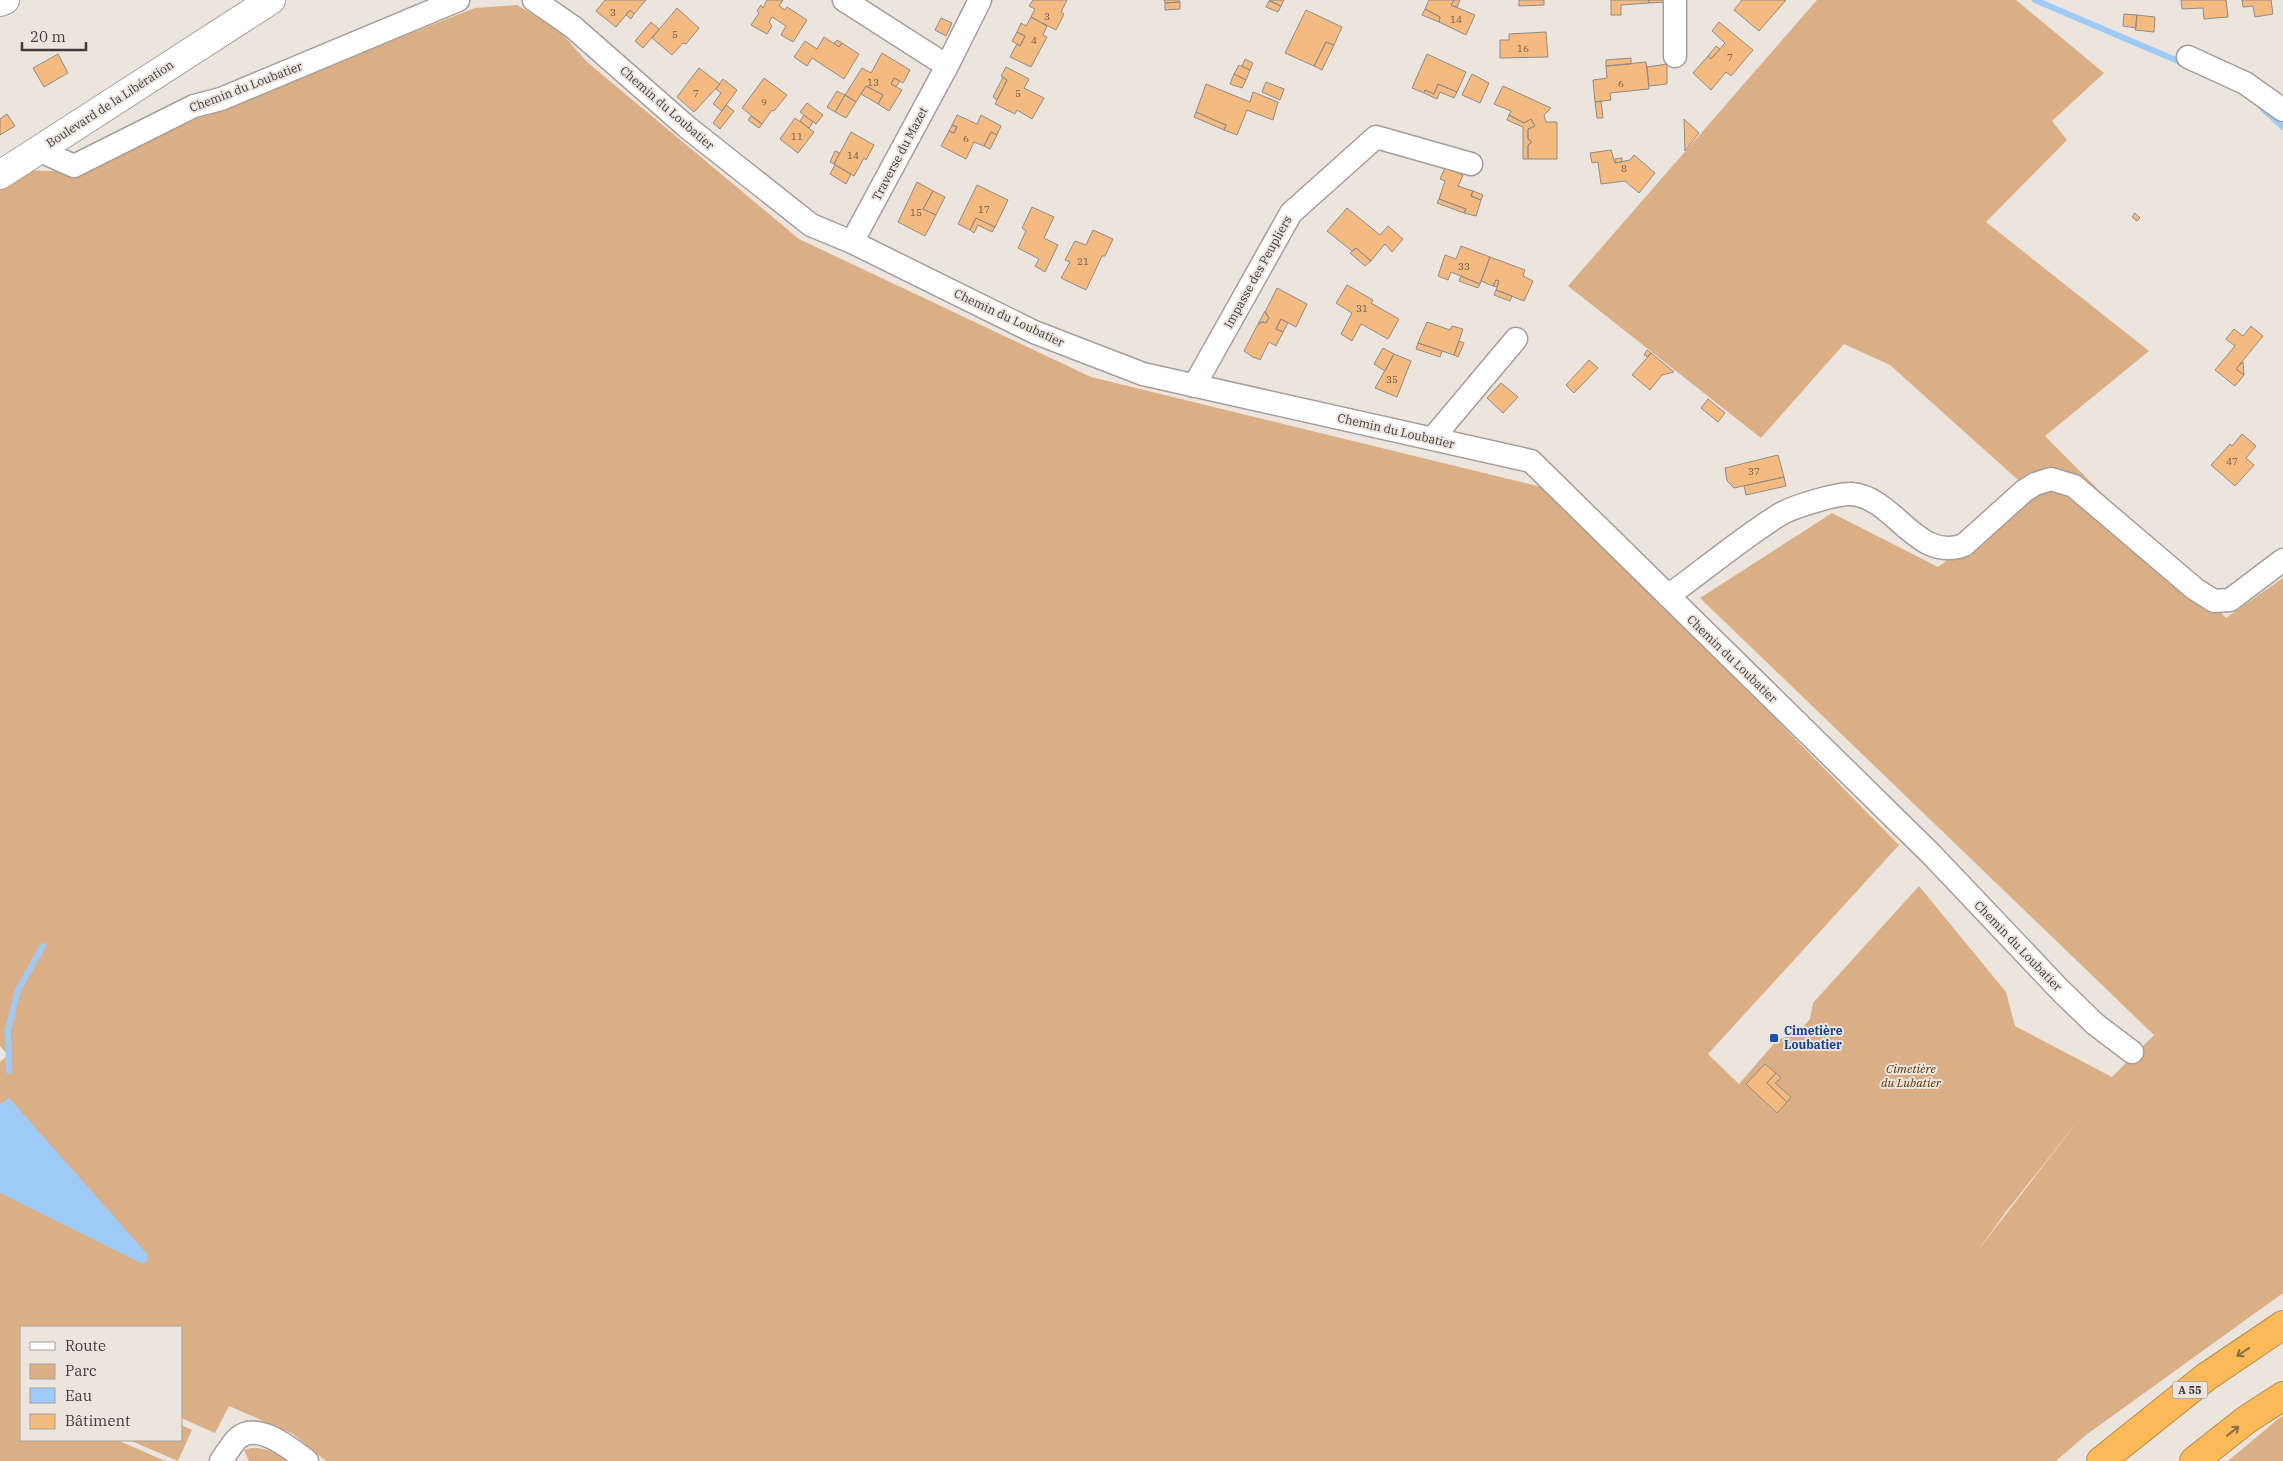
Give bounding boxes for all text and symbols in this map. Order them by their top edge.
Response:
house number: 3 [610,6,616,19]
house number: 3 [1044,10,1050,23]
house number: 14 [1450,13,1462,26]
scale bar [22,20,86,52]
text: 20 m [30,27,66,46]
house number: 5 [672,28,678,41]
house number: 4 [1031,34,1037,47]
house number: 16 [1517,42,1529,55]
house number: 7 [1727,51,1733,64]
street label: Boulevard de la Libération [43,57,176,150]
street label: Chemin du Loubatier [187,58,305,115]
street label: Chemin du Loubatier [617,63,718,153]
house number: 13 [867,76,879,89]
house number: 6 [1618,77,1624,90]
house number: 7 [693,87,699,100]
house number: 5 [1015,87,1021,100]
house number: 9 [761,96,767,109]
street label: Traverse du Mazet [869,104,931,203]
house number: 11 [791,130,803,143]
house number: 6 [963,132,969,145]
house number: 14 [847,149,859,162]
house number: 8 [1621,162,1627,175]
house number: 17 [978,203,990,216]
house number: 15 [910,206,922,219]
street label: Impasse des Peupliers [1220,213,1295,331]
house number: 21 [1077,255,1089,268]
house number: 33 [1458,260,1470,273]
street label: Chemin du Loubatier [952,285,1067,350]
house number: 31 [1356,302,1368,315]
house number: 35 [1386,373,1398,386]
street label: Chemin du Loubatier [1336,410,1457,451]
house number: 47 [2226,455,2238,468]
house number: 37 [1748,465,1760,478]
street label: Chemin du Loubatier [1684,612,1781,706]
street label: Chemin du Loubatier [1971,897,2066,994]
place label: Cimetière Loubatier [1784,1023,1843,1052]
marker: Cimetière Loubatier [1768,1032,1780,1044]
park label: Cimetière du Lubatier [1881,1061,1942,1090]
legend [20,1326,182,1441]
text: Route [65,1336,106,1355]
one-way arrow [2236,1347,2250,1357]
text: Parc [65,1361,97,1380]
road number: A 55 [2172,1382,2208,1398]
text: Eau [65,1386,92,1405]
text: Bâtiment [65,1411,130,1430]
one-way arrow [2226,1425,2239,1436]

